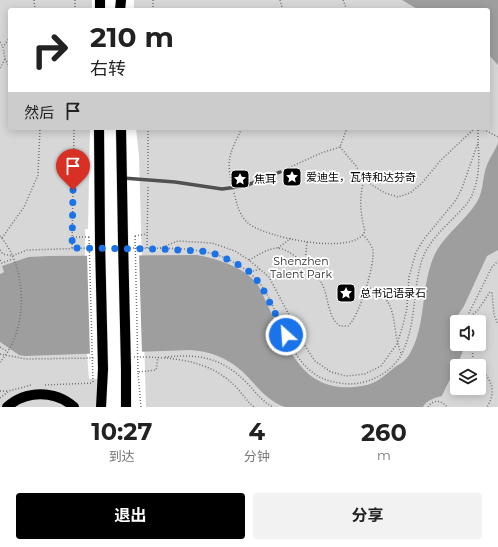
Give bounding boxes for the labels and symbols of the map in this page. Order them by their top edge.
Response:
pin [56,149,90,190]
place icon: 爱迪生，瓦特和达芬奇 [281,166,303,188]
place icon: 焦耳 [229,168,251,190]
place label: 爱迪生，瓦特和达芬奇 [306,170,416,184]
place label: 焦耳 [254,172,276,186]
park label: Shenzhen Talent Park [270,254,332,281]
place icon: 总书记语录石 [335,282,357,304]
place label: 总书记语录石 [360,286,426,300]
position arrow [265,314,307,356]

